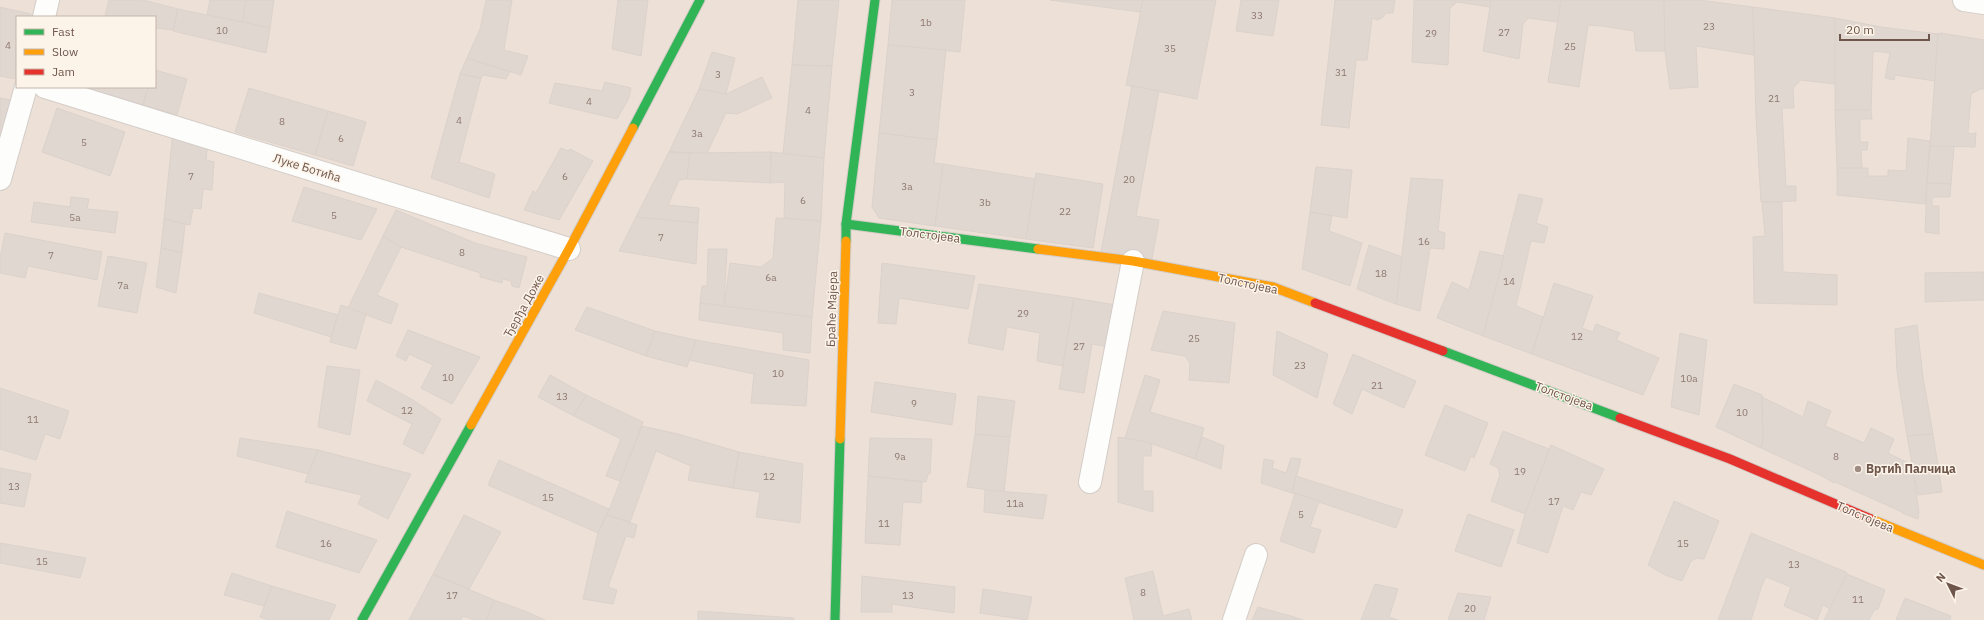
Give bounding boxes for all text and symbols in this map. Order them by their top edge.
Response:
house number: 33 [1251,9,1263,22]
legend [16,16,156,88]
house number: 1b [920,16,932,29]
scale bar [1840,16,1929,42]
house number: 23 [1703,20,1715,33]
text: 20 m [1846,22,1874,37]
text: Fast [52,24,75,39]
house number: 10 [216,24,228,37]
house number: 27 [1498,26,1510,39]
house number: 29 [1425,27,1437,40]
house number: 4 [5,39,11,52]
house number: 25 [1564,40,1576,53]
house number: 35 [1164,42,1176,55]
text: Slow [52,44,78,59]
text: Jam [52,64,75,79]
house number: 31 [1335,66,1347,79]
house number: 3 [715,68,721,81]
house number: 3 [909,86,915,99]
house number: 21 [1768,92,1780,105]
house number: 4 [586,95,592,108]
house number: 4 [805,104,811,117]
house number: 4 [456,114,462,127]
house number: 8 [279,115,285,128]
house number: 3a [691,127,703,140]
house number: 6 [338,132,344,145]
house number: 5 [81,136,87,149]
street label: Луке Ботића [271,150,343,185]
house number: 7 [188,170,194,183]
house number: 6 [562,170,568,183]
house number: 20 [1123,173,1135,186]
house number: 3a [901,180,913,193]
house number: 6 [800,194,806,207]
house number: 3b [979,196,991,209]
house number: 22 [1059,205,1071,218]
house number: 5 [331,209,337,222]
house number: 5a [69,211,81,224]
street label: Толстојева [899,223,962,246]
house number: 7 [658,231,664,244]
house number: 16 [1418,235,1430,248]
house number: 8 [459,246,465,259]
house number: 7 [48,249,54,262]
house number: 18 [1375,267,1387,280]
street label: Браће Мајера [823,270,840,347]
street label: Толстојева [1217,270,1280,297]
street label: Ђерђа Доже [500,271,547,340]
house number: 6a [765,271,777,284]
house number: 14 [1503,275,1515,288]
house number: 7a [117,279,129,292]
house number: 29 [1017,307,1029,320]
house number: 12 [1571,330,1583,343]
house number: 25 [1188,332,1200,345]
house number: 27 [1073,340,1085,353]
house number: 23 [1294,359,1306,372]
house number: 10 [772,367,784,380]
house number: 10 [442,371,454,384]
house number: 10a [1680,372,1698,385]
street label: Толстојева [1533,378,1596,413]
house number: 21 [1371,379,1383,392]
house number: 13 [556,390,568,403]
house number: 9 [911,397,917,410]
house number: 12 [401,404,413,417]
house number: 10 [1736,406,1748,419]
house number: 11 [27,413,39,426]
house number: 9a [894,450,906,463]
house number: 8 [1833,450,1839,463]
place label: Вртић Палчица [1866,461,1956,476]
marker: Вртић Палчица [1853,464,1863,474]
house number: 19 [1514,465,1526,478]
house number: 12 [763,470,775,483]
house number: 13 [8,480,20,493]
house number: 15 [542,491,554,504]
house number: 17 [1548,495,1560,508]
house number: 11a [1006,497,1024,510]
street label: Толстојева [1834,498,1897,535]
house number: 5 [1298,508,1304,521]
house number: 11 [878,517,890,530]
house number: 16 [320,537,332,550]
house number: 15 [1677,537,1689,550]
house number: 15 [36,555,48,568]
house number: 13 [1788,558,1800,571]
north arrow [1928,564,1968,604]
text: N [1933,570,1948,585]
house number: 8 [1140,586,1146,599]
house number: 17 [446,589,458,602]
house number: 13 [902,589,914,602]
house number: 11 [1852,593,1864,606]
house number: 20 [1464,602,1476,615]

